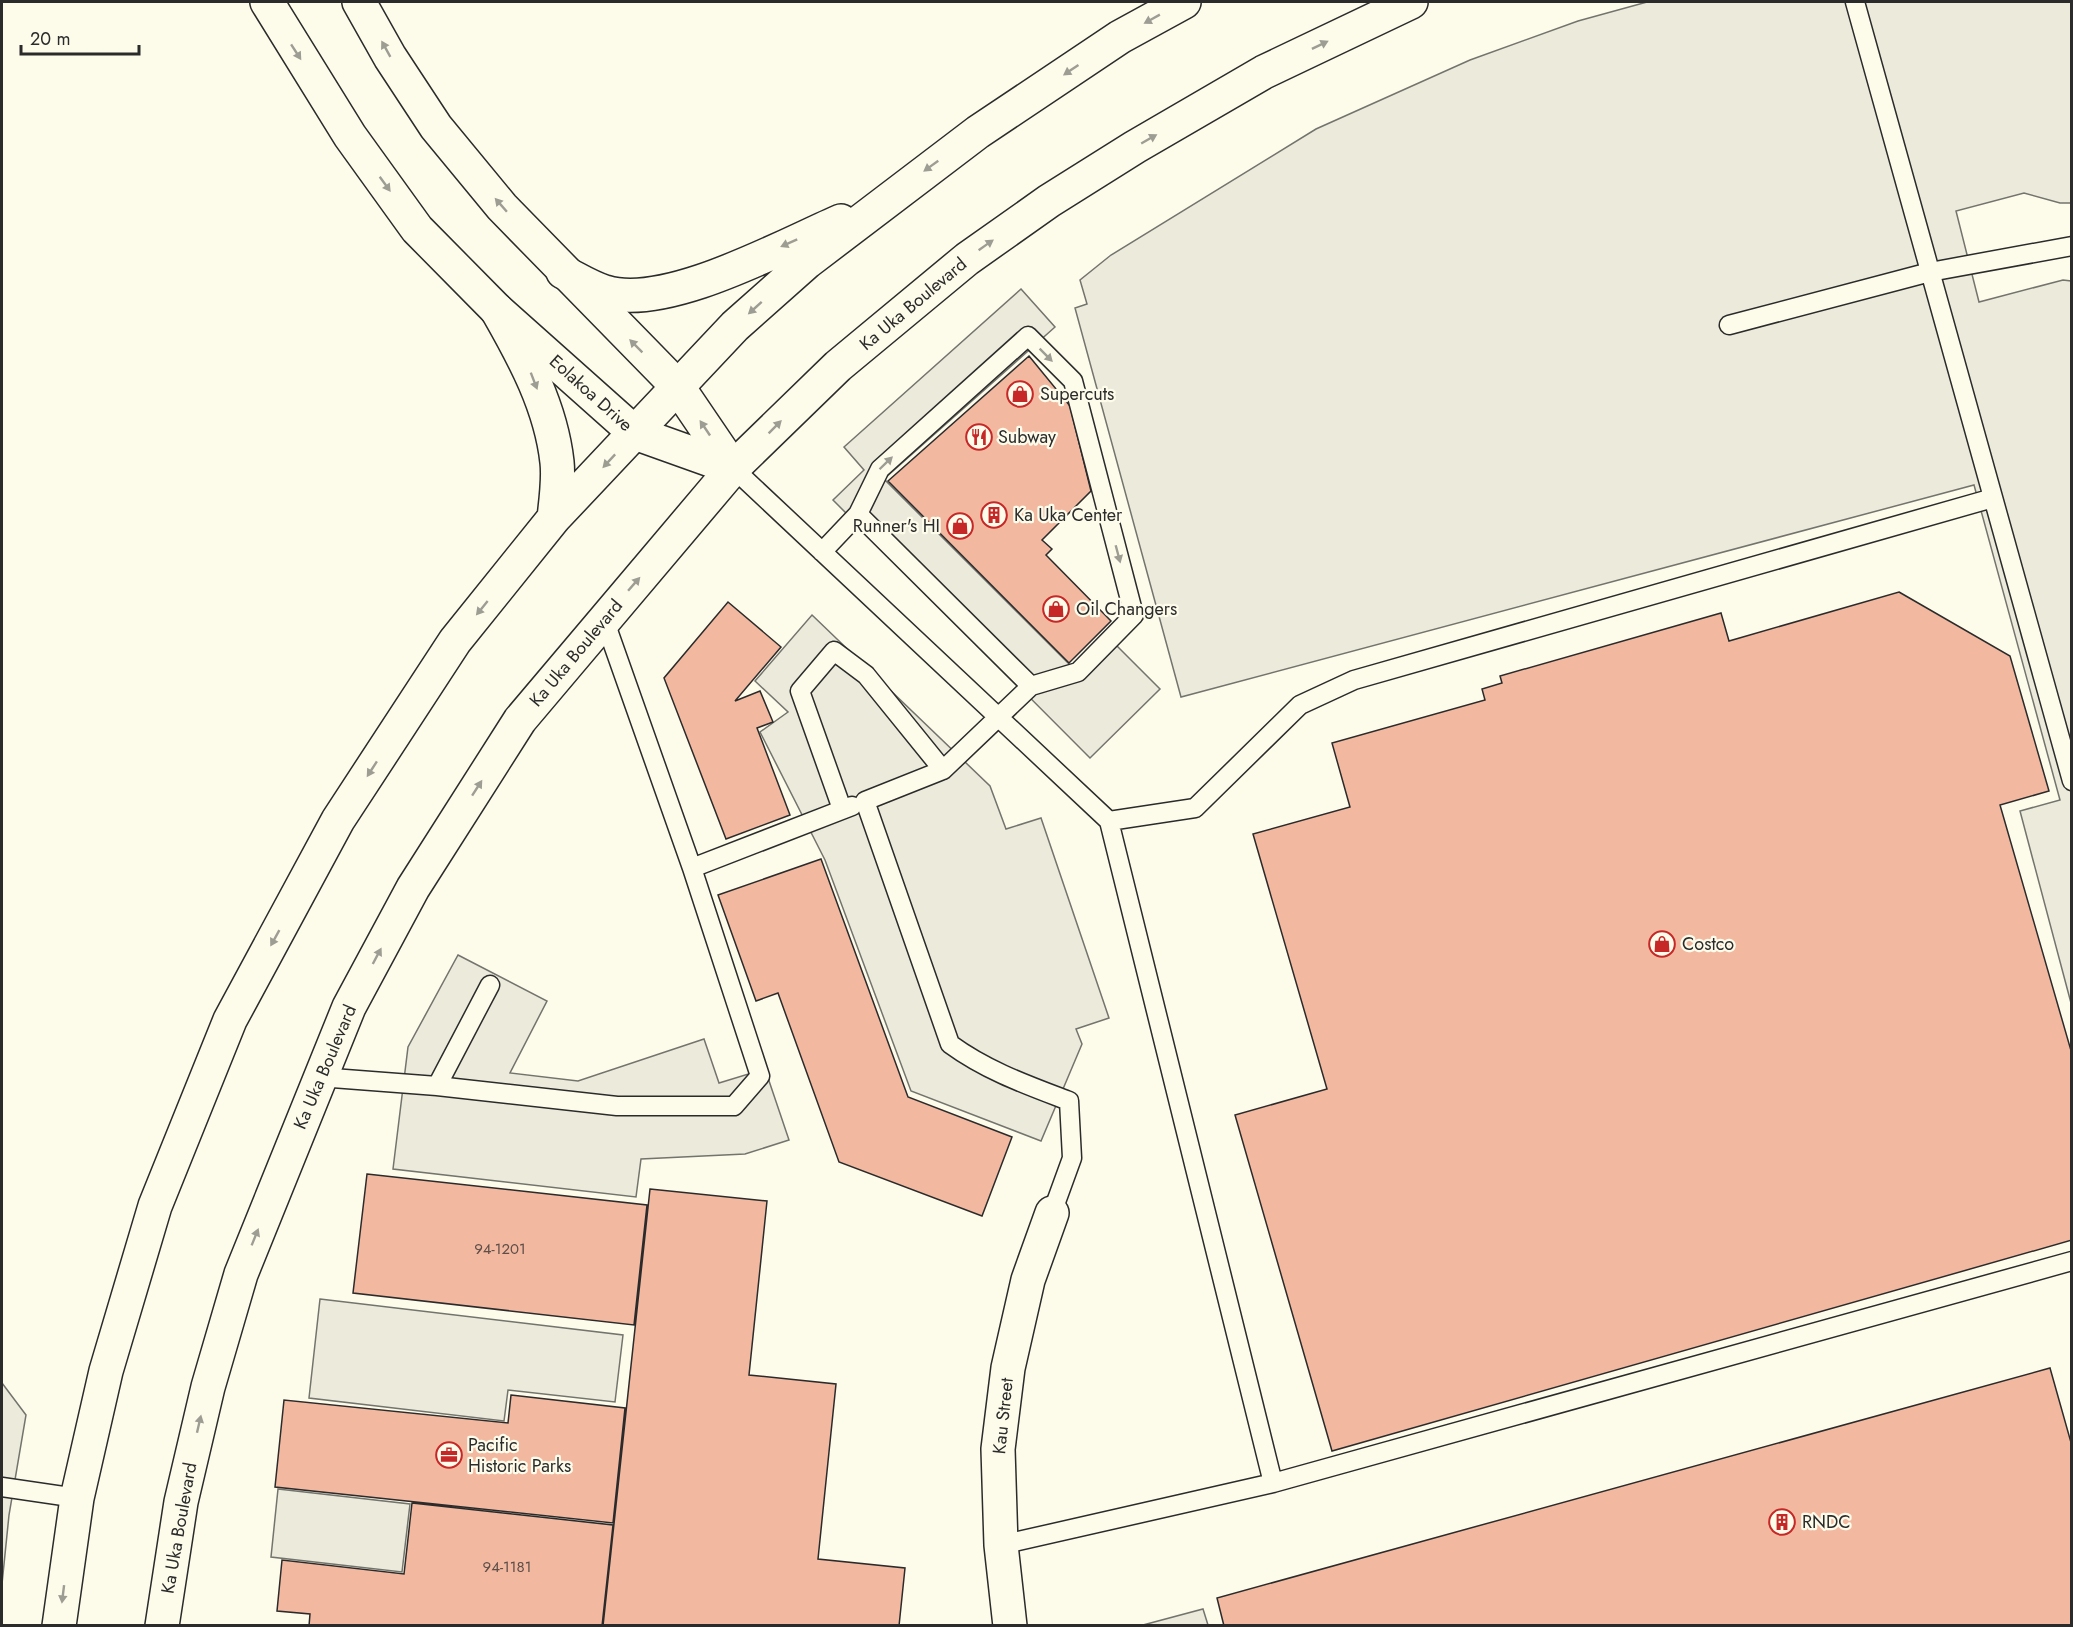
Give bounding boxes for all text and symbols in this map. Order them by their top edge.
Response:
one-way arrow [1143,14,1160,24]
scale bar [21,18,140,56]
text: 20 m [30,26,70,52]
one-way arrow [381,40,391,57]
one-way arrow [1311,40,1328,50]
one-way arrow [290,44,301,60]
one-way arrow [1063,64,1080,75]
one-way arrow [1141,134,1158,144]
one-way arrow [923,160,938,172]
one-way arrow [378,176,390,191]
one-way arrow [494,198,508,213]
one-way arrow [779,238,797,248]
one-way arrow [978,240,993,252]
street label: Ka Uka Boulevard [854,251,972,357]
one-way arrow [748,301,763,315]
one-way arrow [630,340,644,354]
one-way arrow [1039,347,1053,362]
street label: Eolakoa Drive [544,349,638,437]
one-way arrow [529,372,539,390]
shop icon: Supercuts [1005,379,1035,409]
place label: Supercuts [1040,381,1114,407]
one-way arrow [699,420,711,436]
one-way arrow [767,421,781,435]
restaurant icon: Subway [964,422,994,452]
place label: Subway [998,424,1056,450]
one-way arrow [602,453,616,468]
one-way arrow [879,457,893,471]
building icon: Ka Uka Center [979,500,1009,530]
place label: Ka Uka Center [1014,502,1123,528]
shop icon: Runner's HI [945,511,975,541]
place label: Runner's HI [853,513,940,539]
one-way arrow [1114,545,1123,563]
one-way arrow [627,576,640,592]
street label: Ka Uka Boulevard [523,594,629,712]
shop icon: Oil Changers [1041,594,1071,624]
place label: Oil Changers [1076,596,1177,622]
one-way arrow [475,600,488,616]
one-way arrow [367,761,378,777]
one-way arrow [471,780,482,796]
shop icon: Costco [1647,929,1677,959]
one-way arrow [270,930,280,947]
place label: Costco [1682,931,1734,957]
one-way arrow [372,947,382,964]
street label: Ka Uka Boulevard [287,1001,363,1133]
one-way arrow [251,1228,260,1246]
house number: 94-1201 [474,1238,526,1260]
street label: Kau Street [986,1376,1020,1455]
one-way arrow [195,1414,204,1433]
place label: Pacific Historic Parks [468,1432,571,1479]
office icon: Pacific Historic Parks [434,1440,464,1470]
street label: Ka Uka Boulevard [155,1460,203,1596]
building icon: RNDC [1767,1507,1797,1537]
place label: RNDC [1802,1509,1851,1535]
house number: 94-1181 [483,1556,531,1578]
one-way arrow [58,1584,68,1603]

